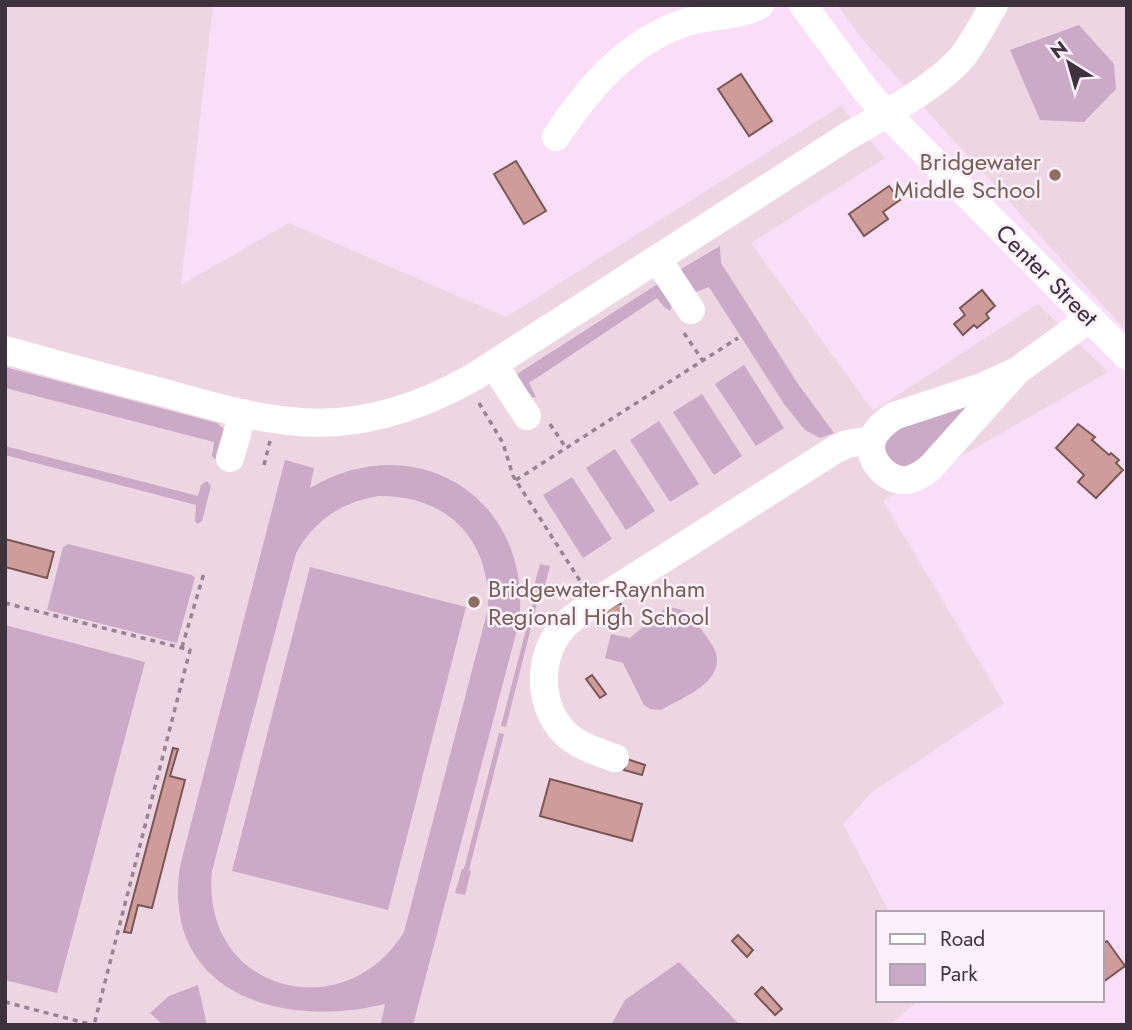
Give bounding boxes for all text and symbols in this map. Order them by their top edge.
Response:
north arrow [1034,28,1104,98]
text: N [1045,34,1073,65]
place label: Bridgewater Middle School [894,144,1042,207]
marker: Bridgewater Middle School [1047,167,1063,183]
street label: Center Street [988,216,1106,334]
place label: Bridgewater-Raynham Regional High School [488,571,710,634]
marker: Bridgewater-Raynham Regional High School [466,594,482,610]
legend [876,911,1104,1002]
text: Road [940,924,985,954]
text: Park [940,959,978,989]

